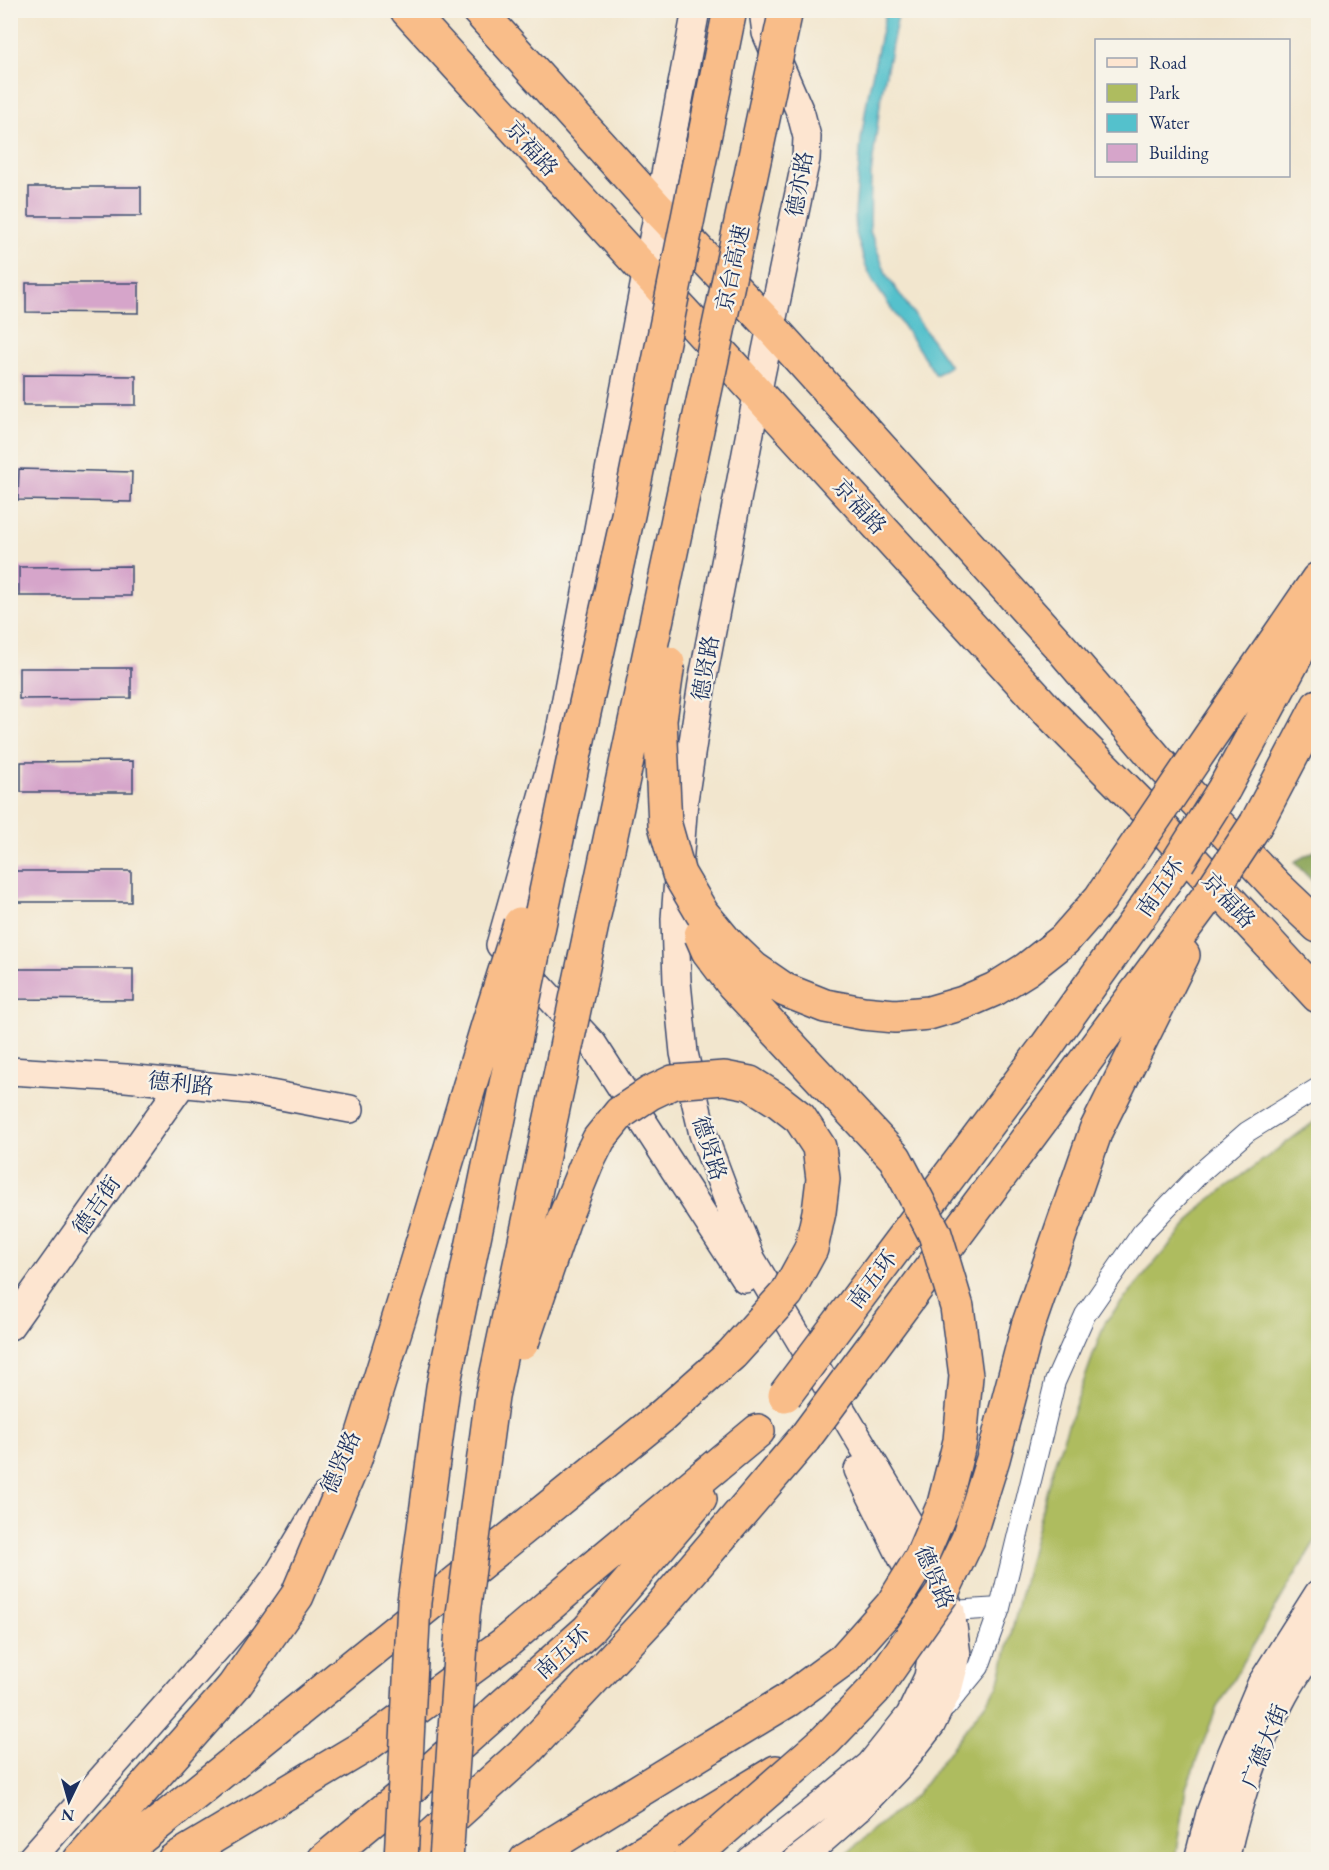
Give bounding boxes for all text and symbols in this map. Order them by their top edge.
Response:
legend [1095,39,1290,177]
text: Road [1149,51,1188,74]
text: Park [1149,81,1180,104]
text: Water [1149,111,1190,134]
street label: 京福路 [499,114,564,183]
text: Building [1149,141,1209,164]
street label: 德亦路 [779,149,820,219]
street label: 京台高速 [709,222,756,314]
street label: 京福路 [827,472,893,540]
street label: 德贤路 [685,633,726,703]
street label: 南五环 [1130,852,1191,923]
street label: 京福路 [1196,866,1262,934]
street label: 德利路 [147,1066,215,1101]
street label: 德贤路 [686,1112,734,1184]
street label: 德吉街 [66,1170,127,1241]
street label: 南五环 [841,1244,904,1314]
street label: 德贤路 [314,1426,367,1498]
street label: 德贤路 [908,1541,961,1613]
street label: 南五环 [528,1619,596,1685]
street label: 广德大街 [1235,1700,1294,1792]
north arrow [39,1771,99,1831]
text: N [60,1804,75,1826]

